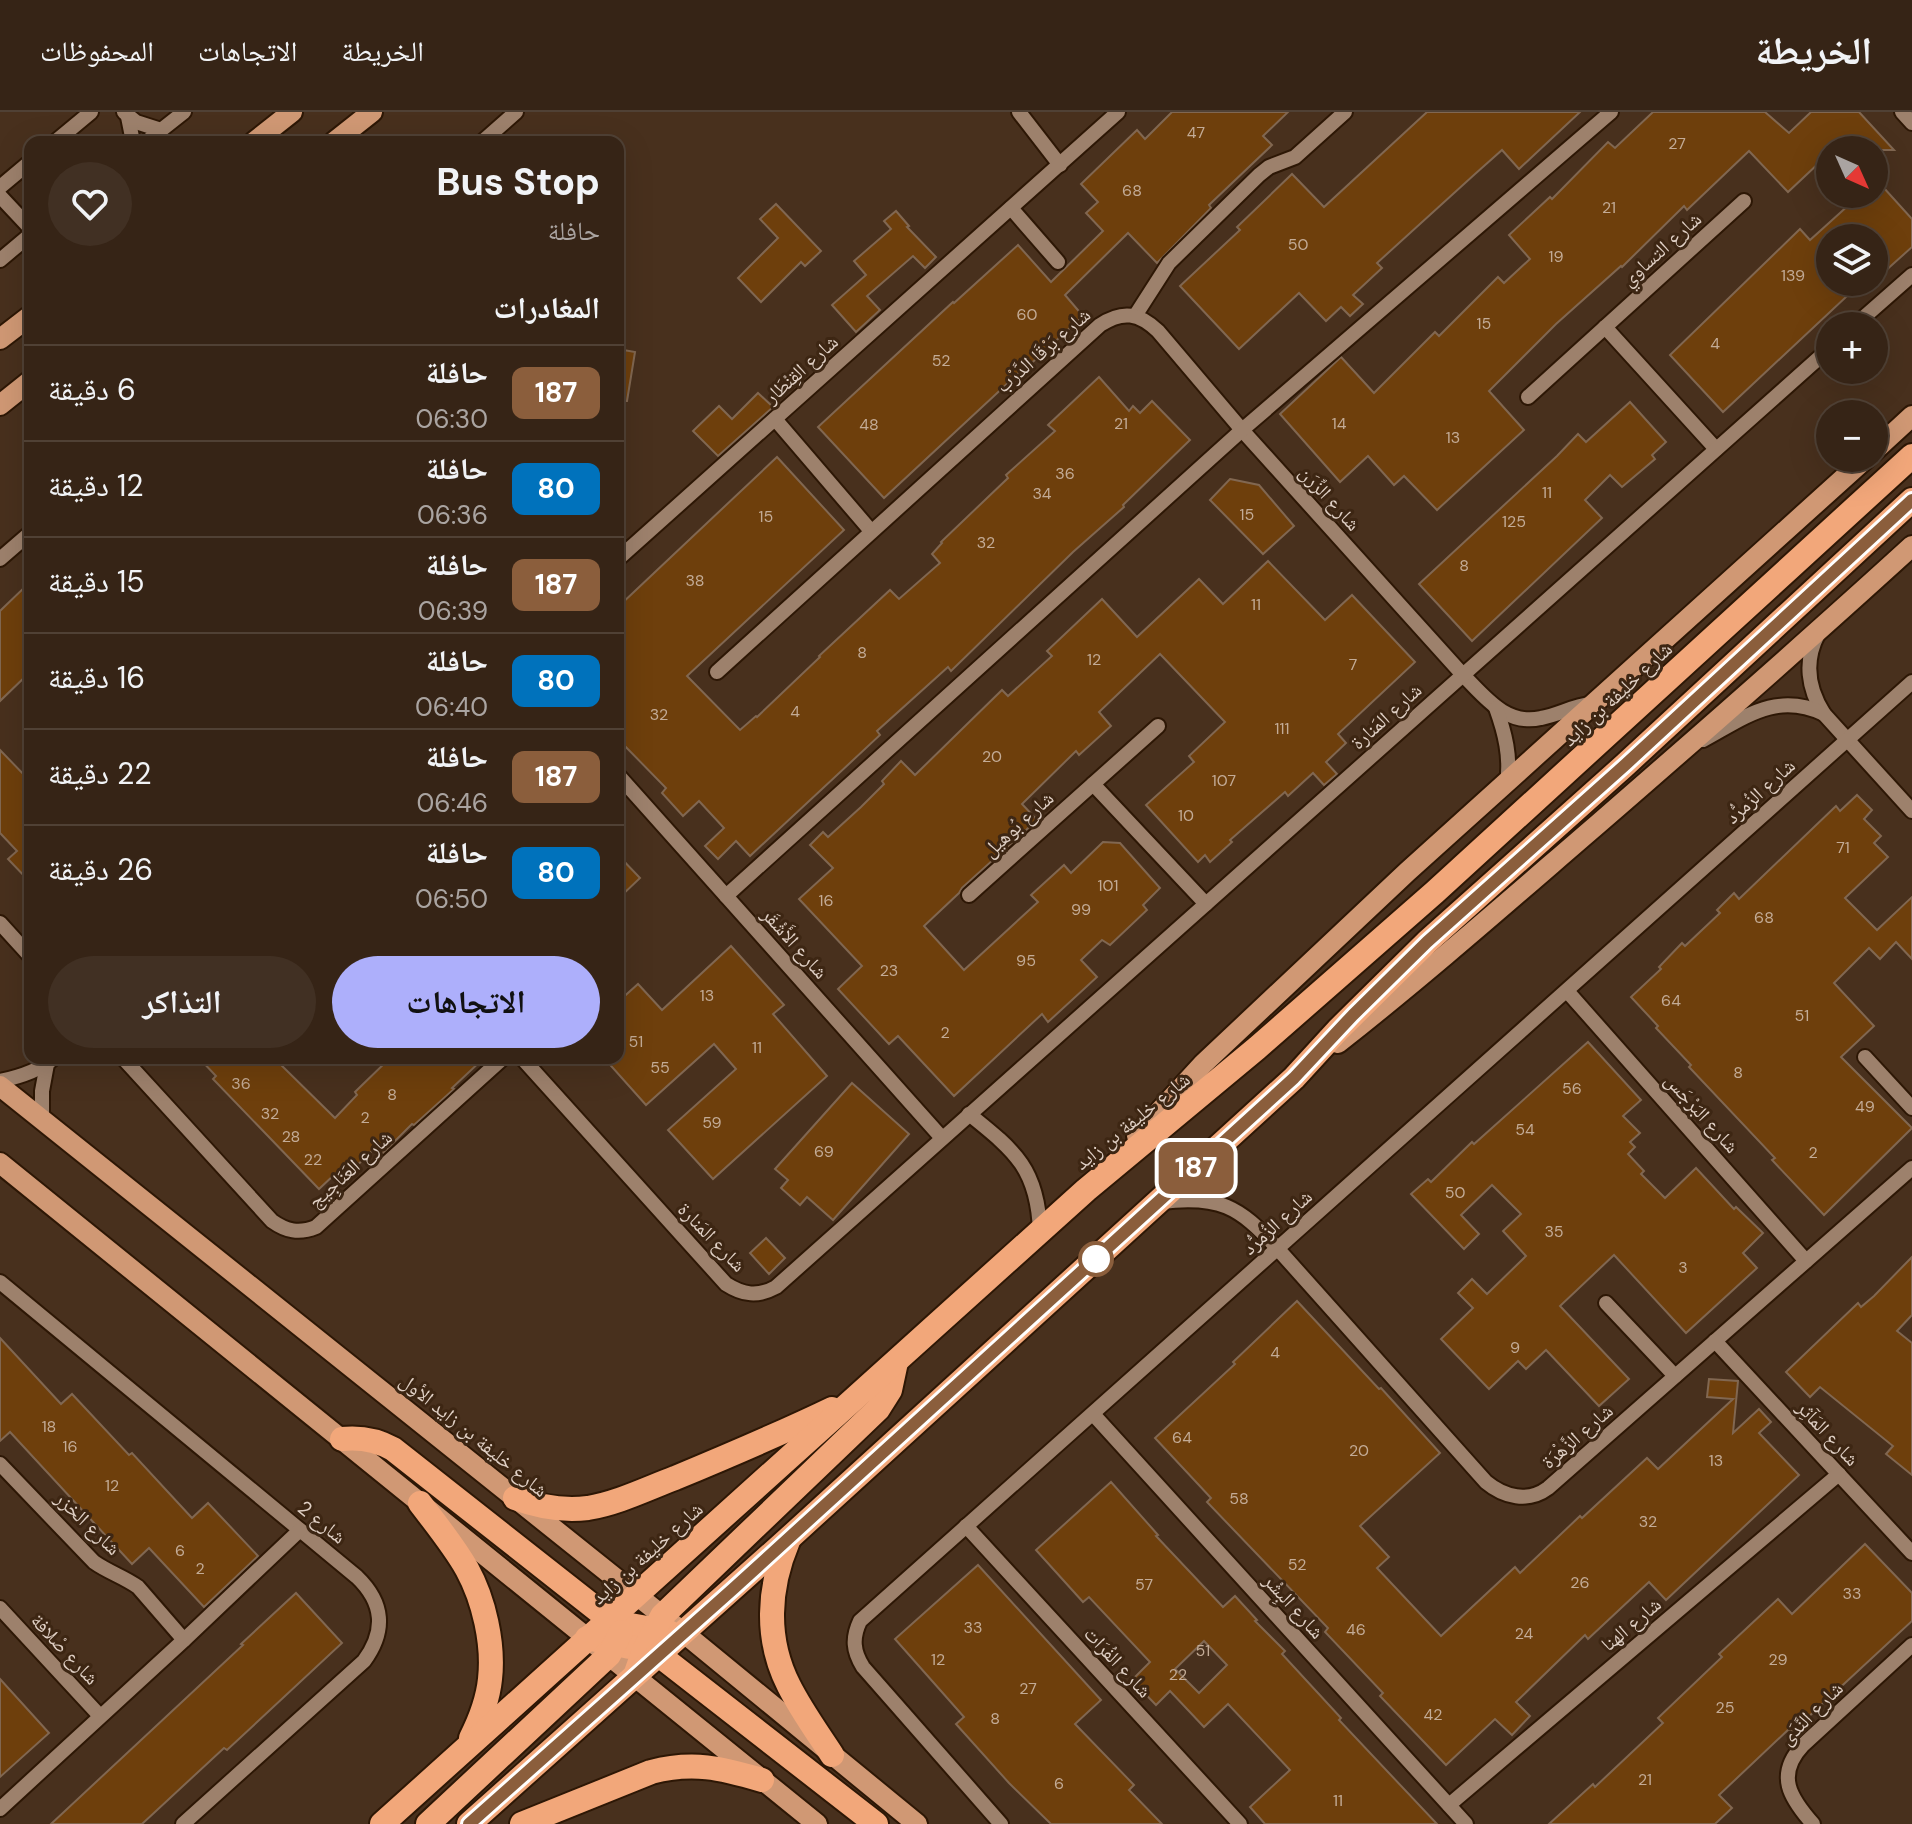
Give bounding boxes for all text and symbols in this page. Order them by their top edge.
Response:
text: الخريطة [1755,26,1872,76]
text: المحفوظات [40,33,154,70]
text: الاتجاهات [198,33,297,70]
text: الخريطة [341,33,424,70]
house number: 47 [1187,122,1205,143]
house number: 27 [1668,133,1686,154]
north arrow [1816,136,1888,208]
map controls [1816,136,1888,472]
text: Bus Stop [436,157,600,207]
button: heart [48,162,132,246]
house number: 68 [1122,180,1142,201]
house number: 21 [1602,197,1616,218]
street label: شارع التساوي [1615,206,1709,294]
text: حافلة [548,214,600,248]
button: layers [1816,224,1888,296]
house number: 50 [1288,234,1308,255]
house number: 19 [1548,246,1564,267]
house number: 139 [1781,265,1805,286]
text: المغادرات [493,288,600,327]
street label: شارع بَرْقَا الدَّرْب [990,302,1096,398]
house number: 60 [1017,304,1038,325]
button: + [1816,312,1888,384]
house number: 15 [1477,313,1491,334]
street label: شارع القِنْطَار [758,329,844,410]
house number: 4 [1710,333,1720,354]
house number: 52 [932,350,950,371]
text: حافلة [426,353,488,392]
text: 6 دقيقة [48,370,136,409]
text: 187 [535,374,577,411]
button: − [1816,400,1888,472]
text: 06:30 [415,402,488,436]
house number: 21 [1114,413,1128,434]
house number: 14 [1332,413,1347,434]
house number: 48 [859,414,879,435]
house number: 13 [1446,427,1460,448]
text: حافلة [426,449,488,488]
street label: شارع الزِّرَن [1294,460,1366,536]
house number: 36 [1055,463,1075,484]
text: 12 دقيقة [48,466,144,505]
text: 80 [537,470,575,507]
house number: 11 [1542,482,1552,503]
house number: 34 [1032,483,1052,504]
text: 06:36 [417,498,488,532]
house number: 15 [1240,504,1254,525]
house number: 15 [759,506,773,527]
house number: 125 [1502,511,1526,532]
house number: 32 [977,532,995,553]
text: حافلة [426,545,488,584]
house number: 8 [1459,555,1469,576]
text: 15 دقيقة [48,562,145,601]
text: 187 [535,566,577,603]
house number: 38 [685,570,705,591]
text: 06:39 [418,594,488,628]
house number: 11 [1251,594,1261,615]
street label: شارع خليفة بن زايد [1556,636,1678,752]
text: حافلة [426,641,488,680]
house number: 8 [857,642,867,663]
house number: 12 [1087,649,1101,670]
house number: 7 [1349,654,1357,675]
text: 16 دقيقة [48,658,145,697]
text: 80 [537,662,575,699]
street label: شارع المَنارة [1345,677,1427,755]
text: 06:40 [415,690,488,724]
house number: 4 [790,701,800,722]
house number: 32 [650,704,668,725]
house number: 111 [1275,718,1289,739]
text: حافلة [426,737,488,776]
house number: 20 [982,746,1002,767]
street label: شارع الزُمرُّد [1719,753,1801,829]
text: 22 دقيقة [48,754,152,793]
text: 187 [535,758,577,795]
house number: 107 [1212,770,1236,791]
street label: شارع بُوهيل [977,785,1059,863]
text: 06:46 [417,786,488,820]
house number: 10 [1178,805,1194,826]
text: حافلة [426,833,488,872]
house number: 71 [1836,837,1850,858]
text: 26 دقيقة [48,850,153,889]
text: 80 [537,854,575,891]
house number: 101 [1098,875,1118,896]
text: 06:50 [415,882,488,916]
house number: 16 [818,890,834,911]
house number: 99 [1071,899,1091,920]
street label: شارع الأَشْقَر [755,901,834,984]
house number: 68 [1754,907,1774,928]
house number: 95 [1016,950,1036,971]
button: التذاكر [48,956,316,1048]
button: الاتجاهات [332,956,600,1048]
house number: 23 [880,960,898,981]
house number: 13 [700,985,714,1006]
house number: 64 [1661,990,1681,1011]
house number: 51 [1795,1005,1809,1026]
house number: 2 [940,1022,950,1043]
house number: 51 [629,1031,643,1052]
house number: 11 [752,1037,762,1058]
house number: 55 [650,1057,670,1078]
house number: 8 [1733,1062,1743,1083]
street label: شارع خليفة بن زايد [1069,1066,1195,1176]
street label: شارع البَرْجَس [1659,1067,1745,1159]
house number: 36 [231,1073,251,1094]
house number: 56 [1562,1078,1582,1099]
house number: 8 [387,1084,397,1105]
house number: 49 [1855,1096,1875,1117]
house number: 32 [261,1103,279,1124]
house number: 2 [360,1107,370,1128]
house number: 59 [702,1112,722,1133]
house number: 54 [1515,1119,1535,1140]
street label: شارع العَنَاجِيج [302,1124,399,1215]
house number: 28 [282,1126,300,1147]
house number: 69 [814,1141,834,1162]
line badge: 187 [1150,1142,1242,1194]
house number: 2 [1808,1142,1818,1163]
house number: 22 [304,1149,322,1170]
text: 187 [1175,1149,1217,1186]
house number: 50 [1445,1182,1465,1203]
street label: شارع الزُمرُّد [1236,1184,1318,1260]
street label: شارع المَنارة [672,1197,752,1277]
house number: 35 [1544,1221,1564,1242]
unlabelled marker [1079,1242,1113,1276]
house number: 3 [1678,1257,1688,1278]
house number: 9 [1510,1337,1520,1358]
house number: 4 [1270,1342,1280,1363]
street label: شارع خليفة بن زايد الأول [395,1367,553,1503]
street label: شارع المَآثِر [1790,1394,1865,1471]
street label: شارع الزَّهْرَة [1536,1398,1618,1474]
house number: 18 [42,1416,56,1437]
house number: 64 [1172,1427,1192,1448]
house number: 16 [62,1436,78,1457]
house number: 20 [1349,1440,1369,1461]
house number: 13 [1709,1450,1723,1471]
house number: 12 [105,1475,119,1496]
street label: شارع الخزر [49,1485,126,1561]
house number: 58 [1229,1488,1249,1509]
street label: شارع 2 [292,1495,352,1549]
street label: شارع خليفة بن زايد [586,1496,708,1610]
house number: 32 [1639,1511,1657,1532]
house number: 6 [175,1540,185,1561]
house number: 52 [1288,1554,1306,1575]
house number: 2 [195,1558,205,1579]
street label: شارع البِشْر [1256,1567,1330,1646]
house number: 26 [1570,1572,1590,1593]
house number: 57 [1135,1574,1153,1595]
house number: 33 [1843,1583,1861,1604]
street label: شارع الهنا [1595,1591,1667,1657]
street label: شارع صْلافة [25,1608,105,1690]
house number: 33 [964,1617,982,1638]
house number: 46 [1346,1619,1366,1640]
street label: شارع الفُرَات [1078,1621,1158,1703]
house number: 24 [1515,1623,1534,1644]
house number: 51 [1196,1640,1210,1661]
house number: 12 [931,1649,945,1670]
house number: 29 [1768,1649,1788,1670]
house number: 22 [1169,1664,1187,1685]
street label: شارع النَّدَى [1774,1676,1848,1750]
house number: 27 [1019,1678,1037,1699]
house number: 25 [1716,1697,1734,1718]
house number: 42 [1424,1704,1442,1725]
house number: 8 [990,1708,1000,1729]
house number: 21 [1638,1769,1652,1790]
house number: 6 [1054,1773,1064,1794]
house number: 11 [1333,1790,1343,1811]

